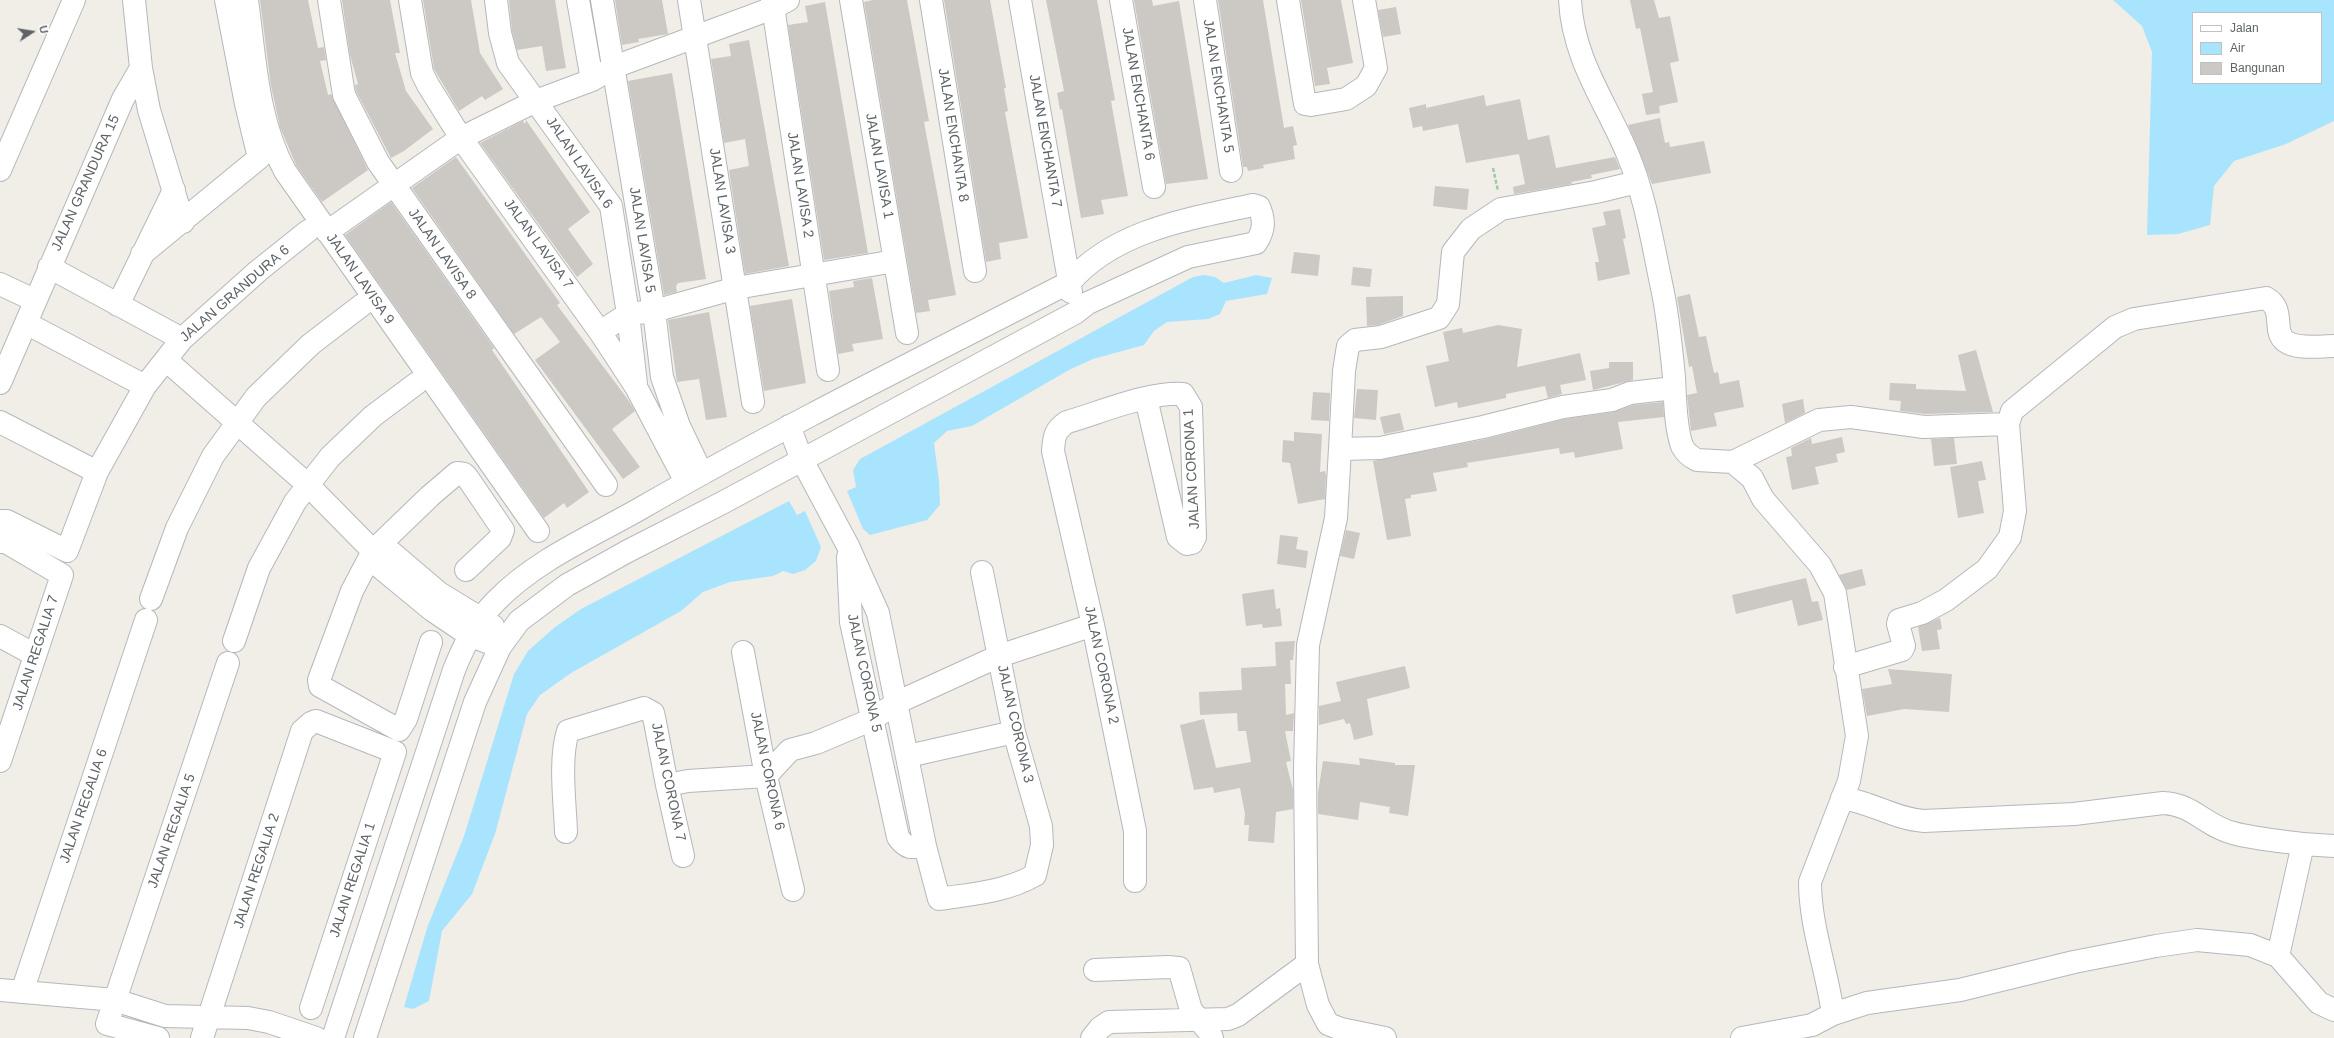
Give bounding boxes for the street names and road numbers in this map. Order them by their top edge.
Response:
street label: JALAN ENCHANTA 5 [1199,18,1237,154]
street label: JALAN ENCHANTA 6 [1118,26,1158,162]
street label: JALAN ENCHANTA 8 [934,67,972,203]
street label: JALAN ENCHANTA 7 [1025,73,1065,209]
street label: JALAN GRANDURA 15 [48,112,124,254]
street label: JALAN LAVISA 1 [861,112,897,220]
street label: JALAN LAVISA 6 [542,114,616,212]
street label: JALAN LAVISA 2 [783,131,817,239]
street label: JALAN LAVISA 3 [705,147,739,255]
street label: JALAN LAVISA 5 [625,186,659,294]
street label: JALAN LAVISA 7 [500,196,576,292]
street label: JALAN LAVISA 8 [404,205,480,303]
street label: JALAN LAVISA 9 [322,230,398,328]
street label: JALAN GRANDURA 6 [177,242,293,346]
street label: JALAN CORONA 1 [1180,408,1204,530]
street label: JALAN REGALIA 7 [9,593,63,713]
street label: JALAN CORONA 2 [1080,604,1122,726]
street label: JALAN CORONA 5 [843,612,885,734]
street label: JALAN CORONA 3 [993,663,1037,785]
street label: JALAN CORONA 6 [746,710,788,832]
street label: JALAN CORONA 7 [647,721,689,843]
street label: JALAN REGALIA 6 [57,747,111,865]
street label: JALAN REGALIA 5 [145,772,199,890]
street label: JALAN REGALIA 2 [230,811,284,931]
street label: JALAN REGALIA 1 [326,820,380,940]

